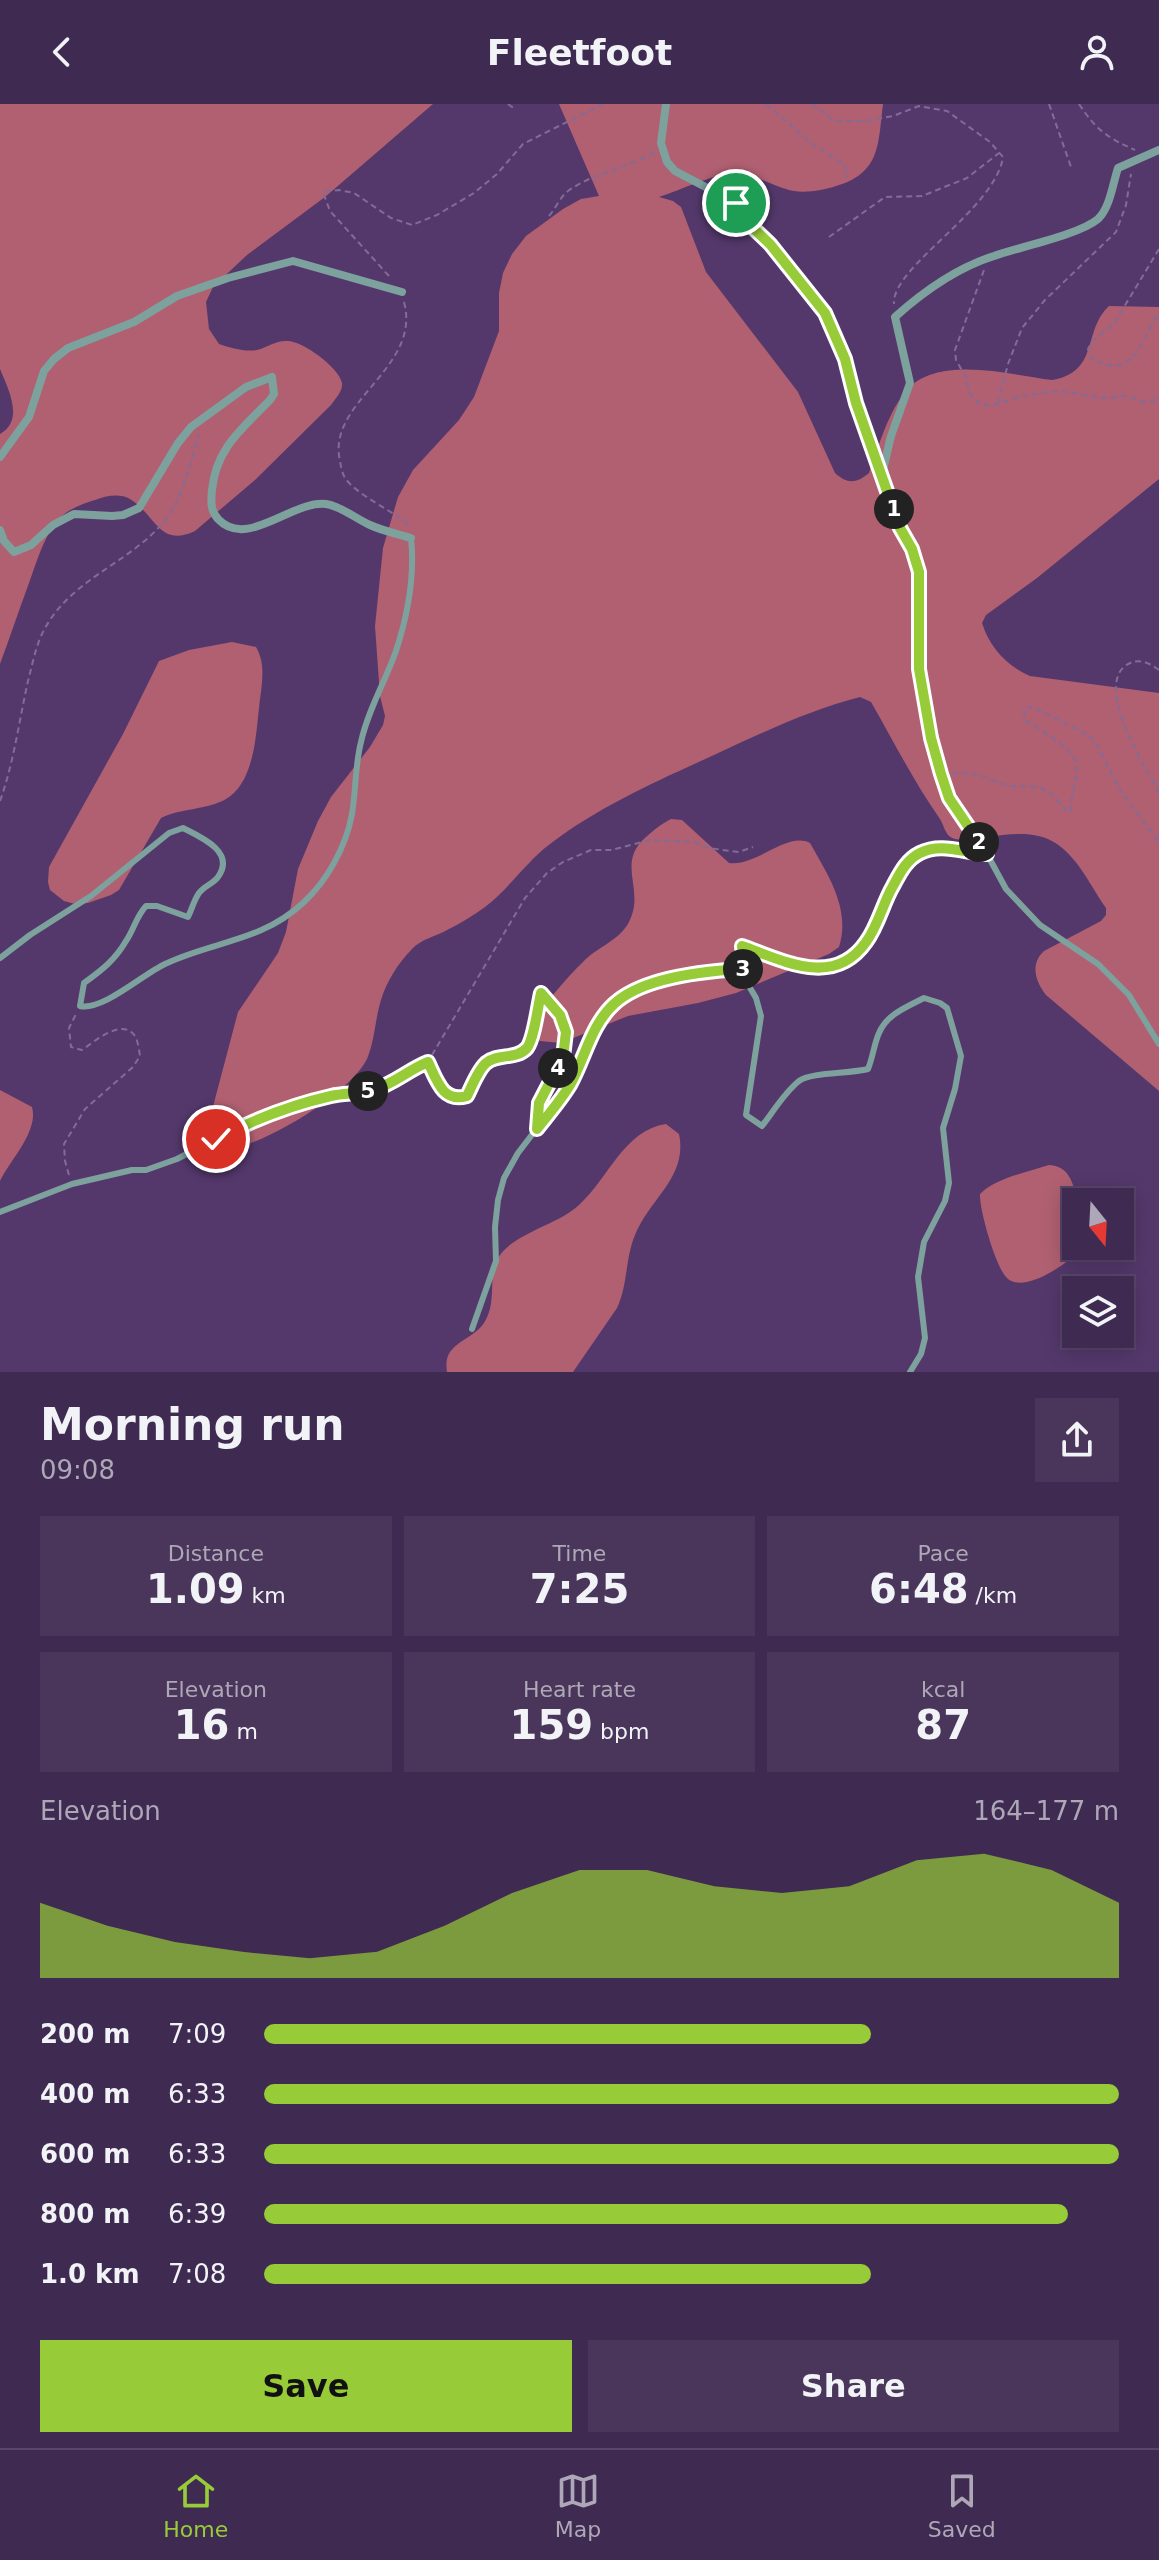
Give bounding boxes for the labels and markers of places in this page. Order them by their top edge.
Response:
pin [702,169,770,237]
pin: 1 [874,489,914,529]
pin: 2 [959,822,999,862]
pin: 3 [723,949,763,989]
pin: 4 [538,1048,578,1088]
pin: 5 [348,1071,388,1111]
pin [182,1105,250,1173]

